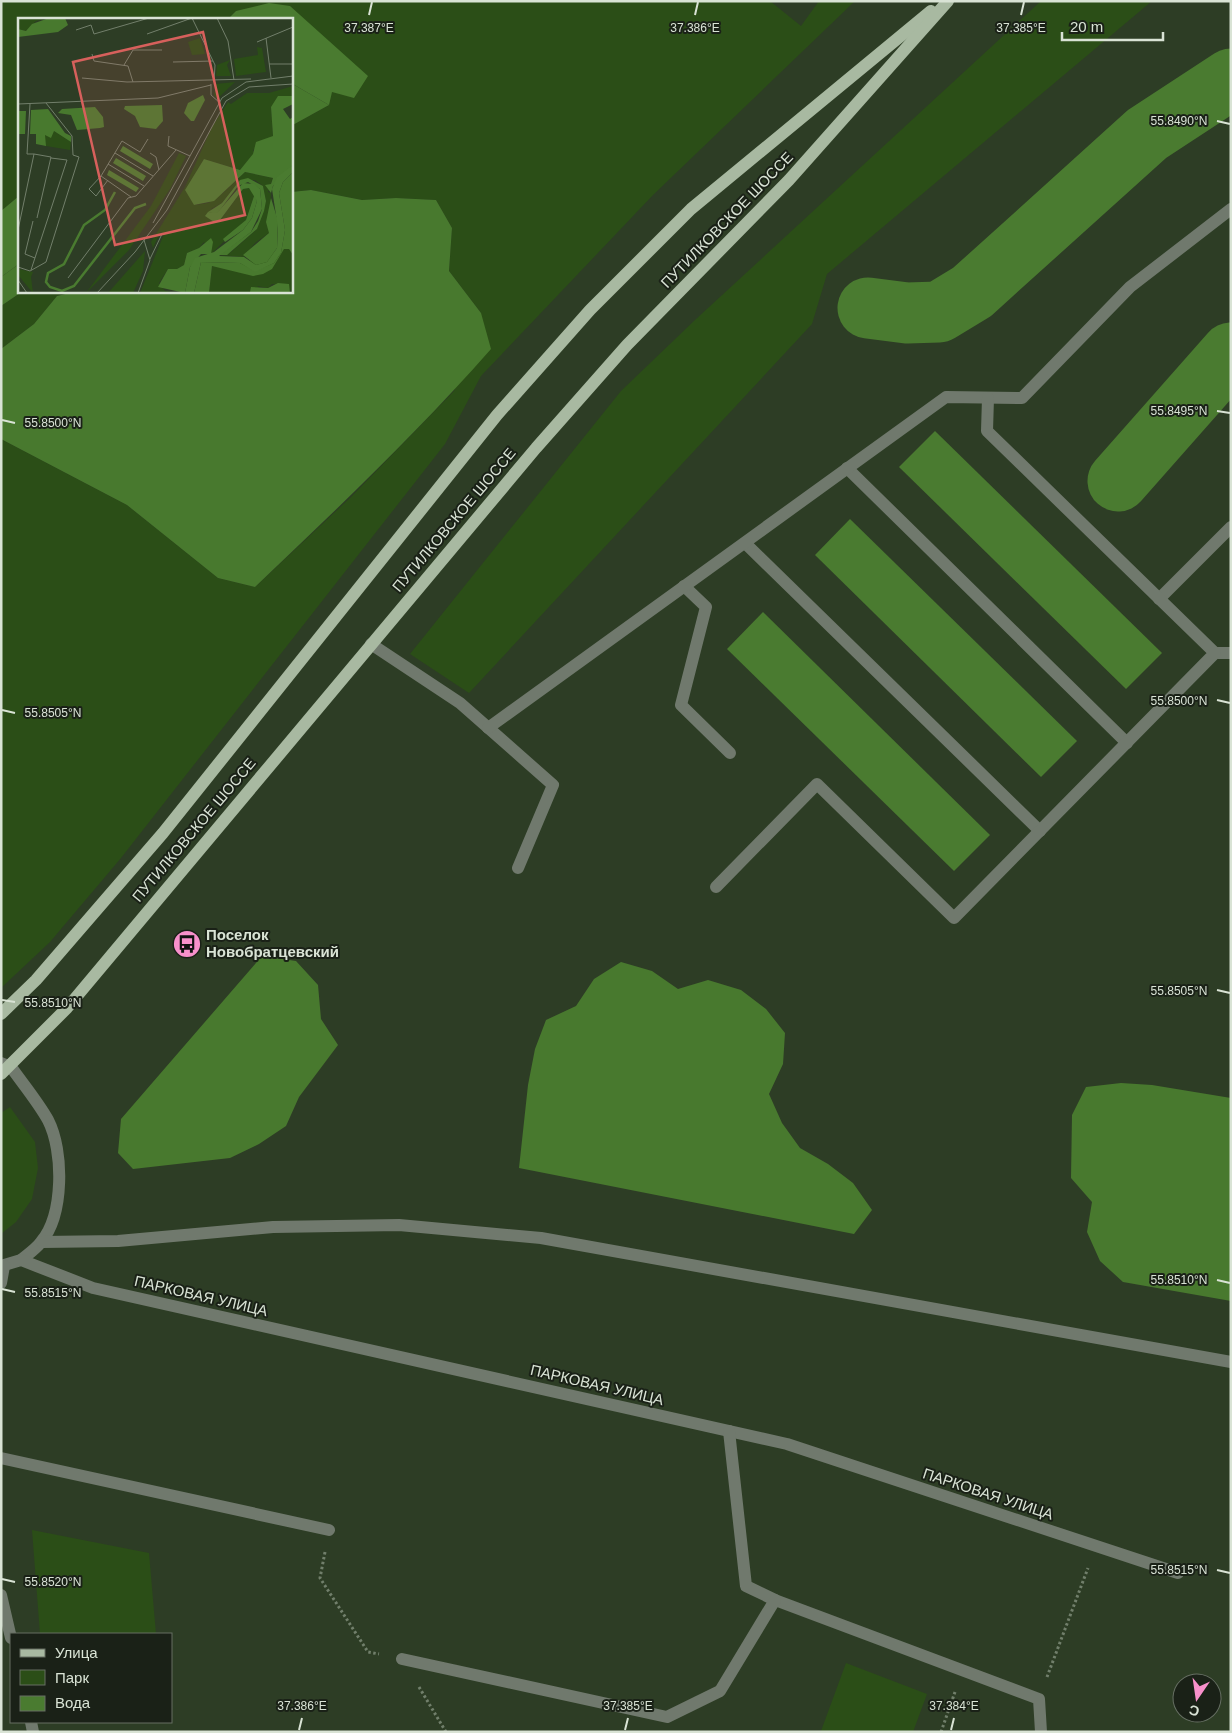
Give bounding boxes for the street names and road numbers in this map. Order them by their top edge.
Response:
street label: ПУТИЛКОВСКОЕ ШОССЕ [657,148,796,291]
street label: ПУТИЛКОВСКОЕ ШОССЕ [389,444,519,595]
street label: ПУТИЛКОВСКОЕ ШОССЕ [129,754,259,905]
street label: ПАРКОВАЯ УЛИЦА [133,1272,269,1319]
street label: ПАРКОВАЯ УЛИЦА [529,1361,665,1408]
street label: ПАРКОВАЯ УЛИЦА [921,1464,1056,1523]

